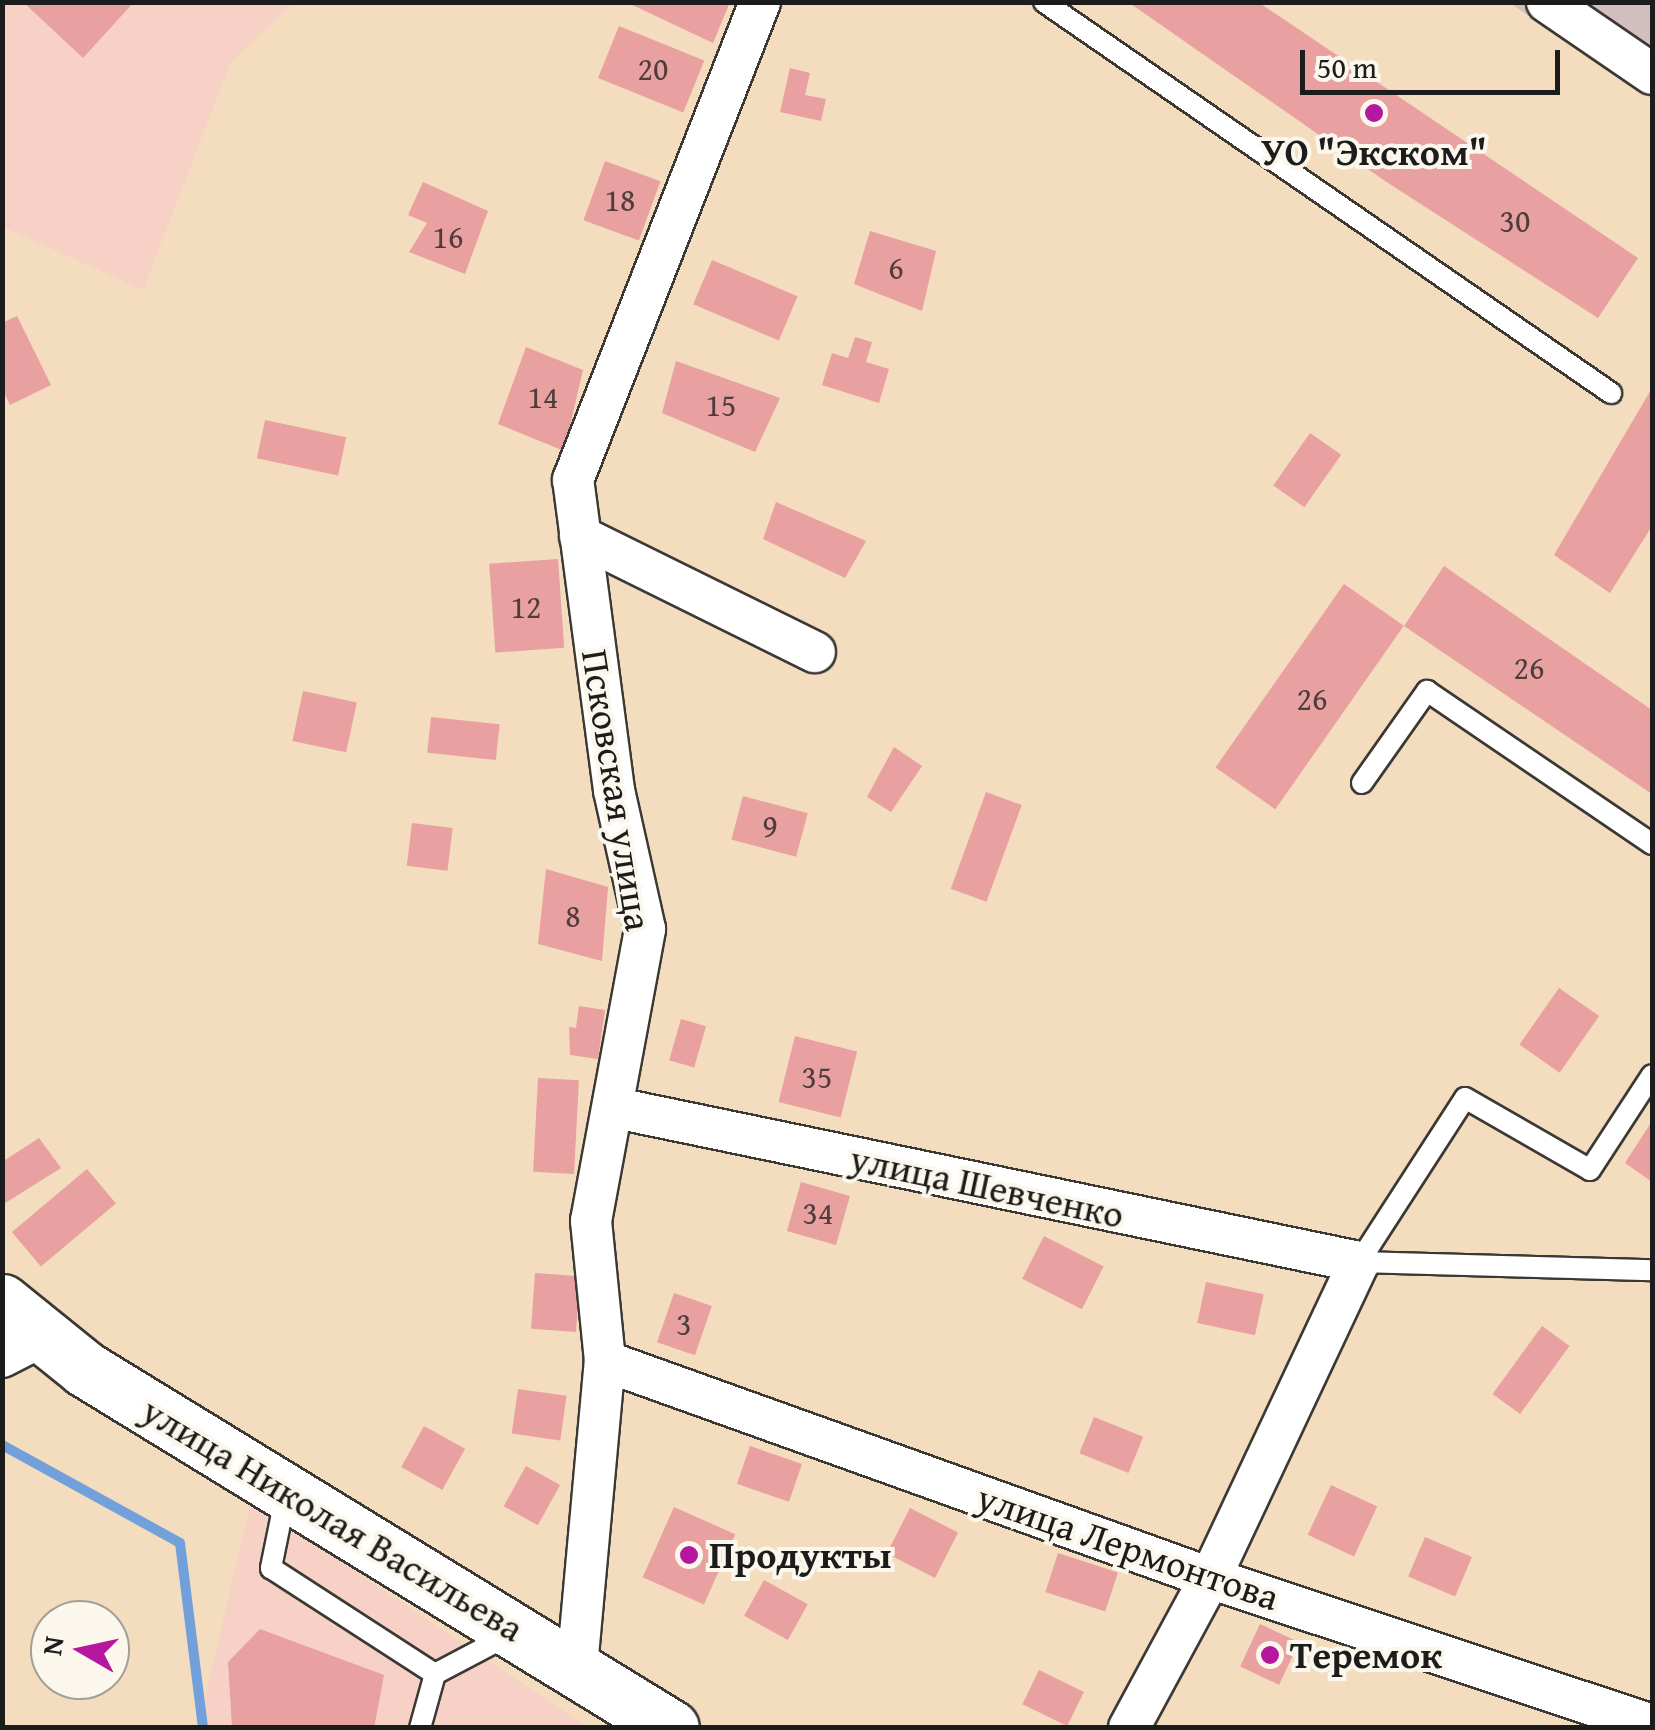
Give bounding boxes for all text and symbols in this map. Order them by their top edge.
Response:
scale bar [1305,30,1565,92]
text: 50 m [1317,45,1377,89]
house number: 20 [638,50,668,88]
marker: УО "Экском" [1363,102,1385,124]
place label: УО "Экском" [1261,129,1487,175]
house number: 18 [605,181,635,219]
house number: 30 [1500,202,1530,240]
house number: 16 [433,218,463,256]
house number: 6 [888,249,904,287]
house number: 14 [528,378,558,416]
house number: 15 [706,386,736,424]
house number: 12 [511,588,541,626]
street label: Псковская улица [572,646,662,934]
house number: 26 [1514,649,1544,687]
house number: 26 [1297,680,1327,718]
house number: 9 [762,807,778,845]
house number: 8 [565,897,581,935]
house number: 35 [802,1058,832,1096]
street label: улица Шевченко [846,1135,1128,1237]
house number: 34 [803,1194,833,1232]
house number: 3 [676,1305,692,1343]
street label: улица Николая Васильева [134,1387,532,1651]
street label: улица Лермонтова [971,1474,1285,1620]
place label: Продукты [709,1532,891,1578]
marker: Продукты [678,1544,700,1566]
north arrow [30,1600,130,1700]
place label: Теремок [1290,1632,1442,1678]
text: N [30,1633,74,1658]
marker: Теремок [1259,1644,1281,1666]

